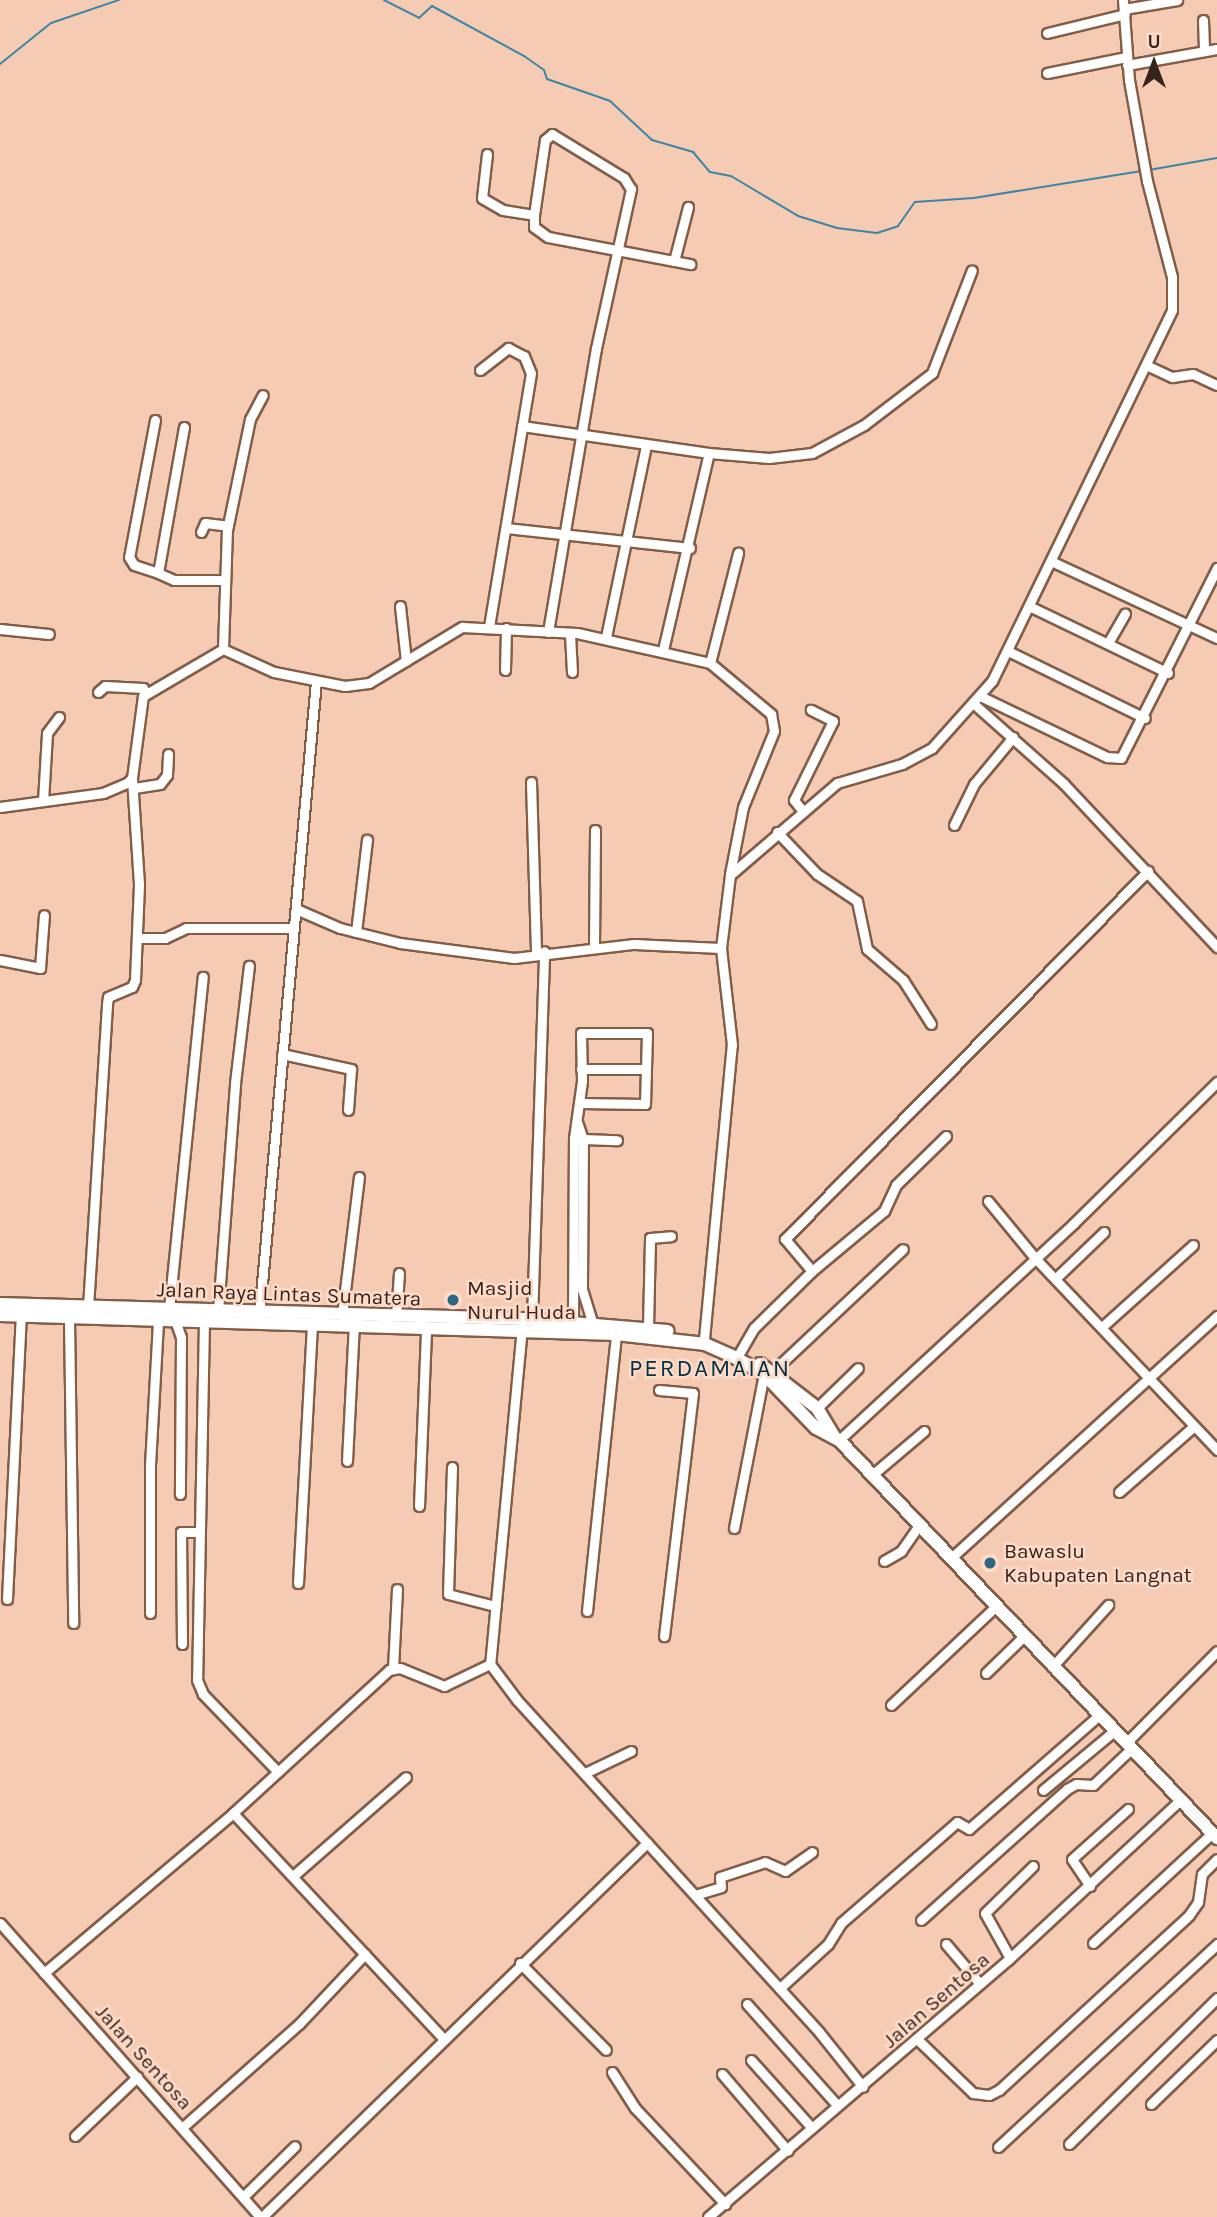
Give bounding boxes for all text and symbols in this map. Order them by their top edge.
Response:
north arrow [1119,28,1189,98]
text: U [1147,31,1161,53]
place label: Masjid Nurul Huda [467,1275,576,1325]
street label: Jalan Raya Lintas Sumatera [156,1277,422,1311]
marker: Masjid Nurul Huda [445,1292,461,1308]
district label: PERDAMAIAN [630,1355,790,1383]
place label: Bawaslu Kabupaten Langnat [1004,1538,1192,1588]
marker: Bawaslu Kabupaten Langnat [982,1555,998,1571]
street label: Jalan Sentosa [877,1947,995,2053]
street label: Jalan Sentosa [90,1999,198,2115]

